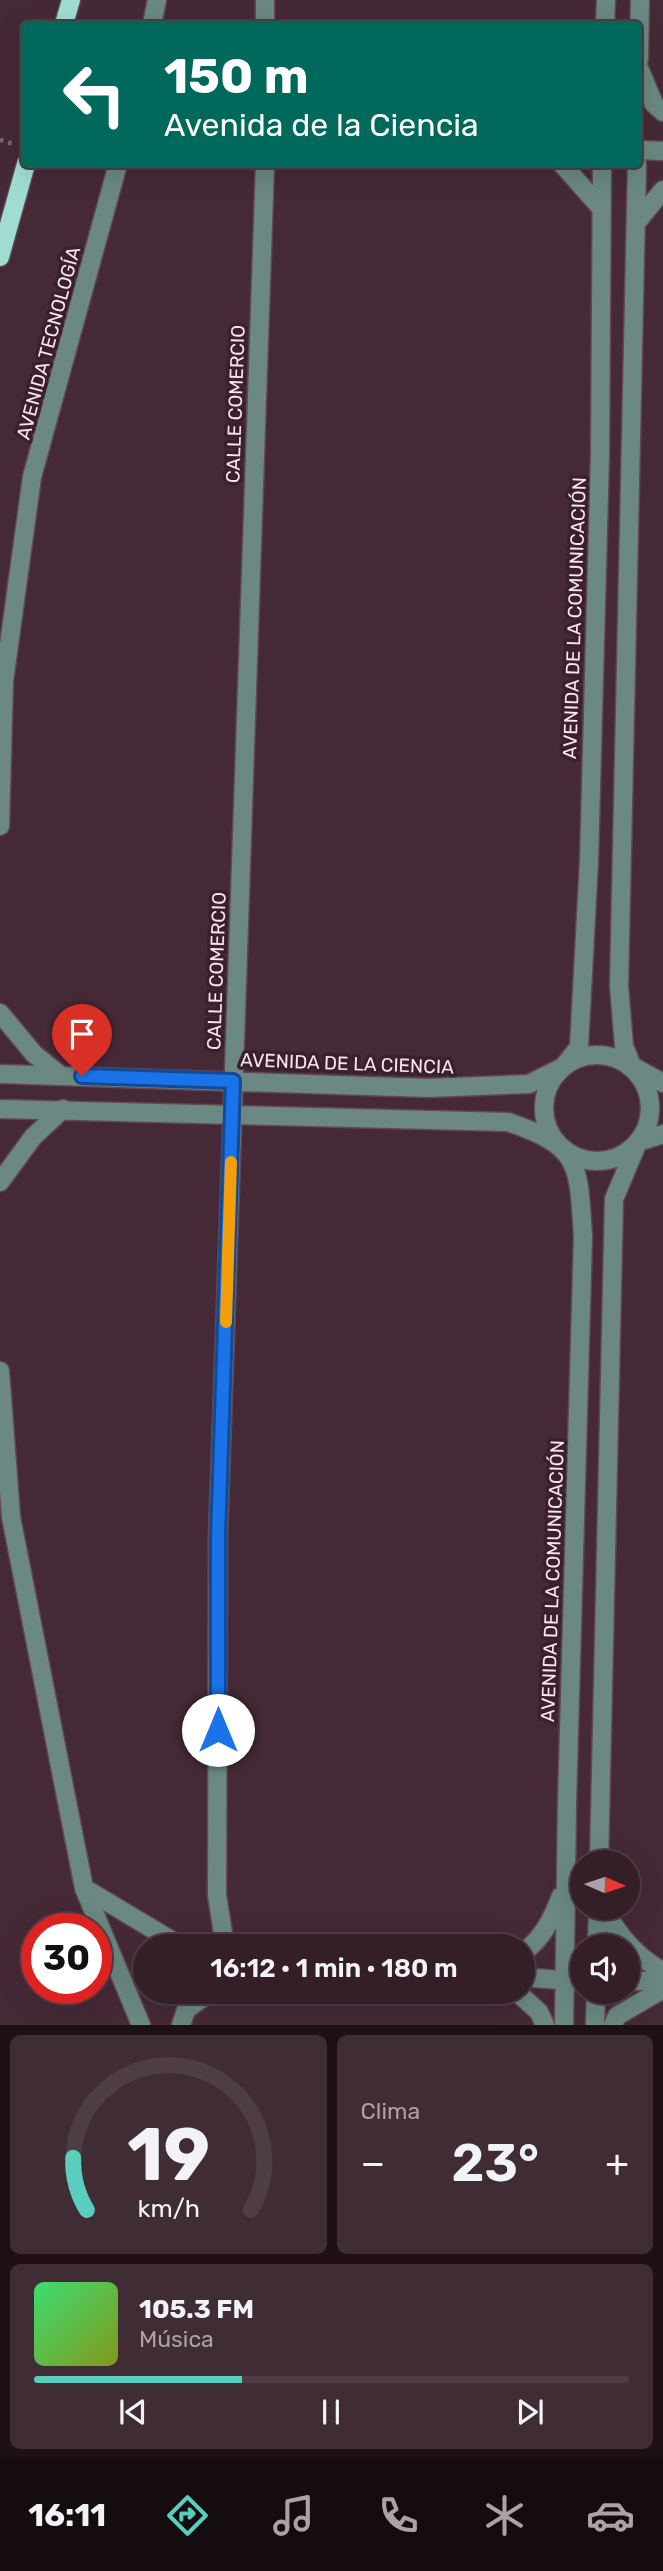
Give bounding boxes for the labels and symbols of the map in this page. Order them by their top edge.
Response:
street label: AVENIDA TECNOLOGÍA [12,244,85,442]
street label: CALLE COMERCIO [221,325,250,483]
street label: AVENIDA DE LA COMUNICACIÓN [558,477,591,759]
street label: CALLE COMERCIO [202,892,231,1050]
pin [52,1004,112,1076]
street label: AVENIDA DE LA CIENCIA [240,1048,455,1079]
street label: AVENIDA DE LA COMUNICACIÓN [536,1440,569,1722]
position arrow [181,1693,255,1767]
north arrow [570,1850,640,1920]
speed limit sign: 30 [21,1913,112,2004]

